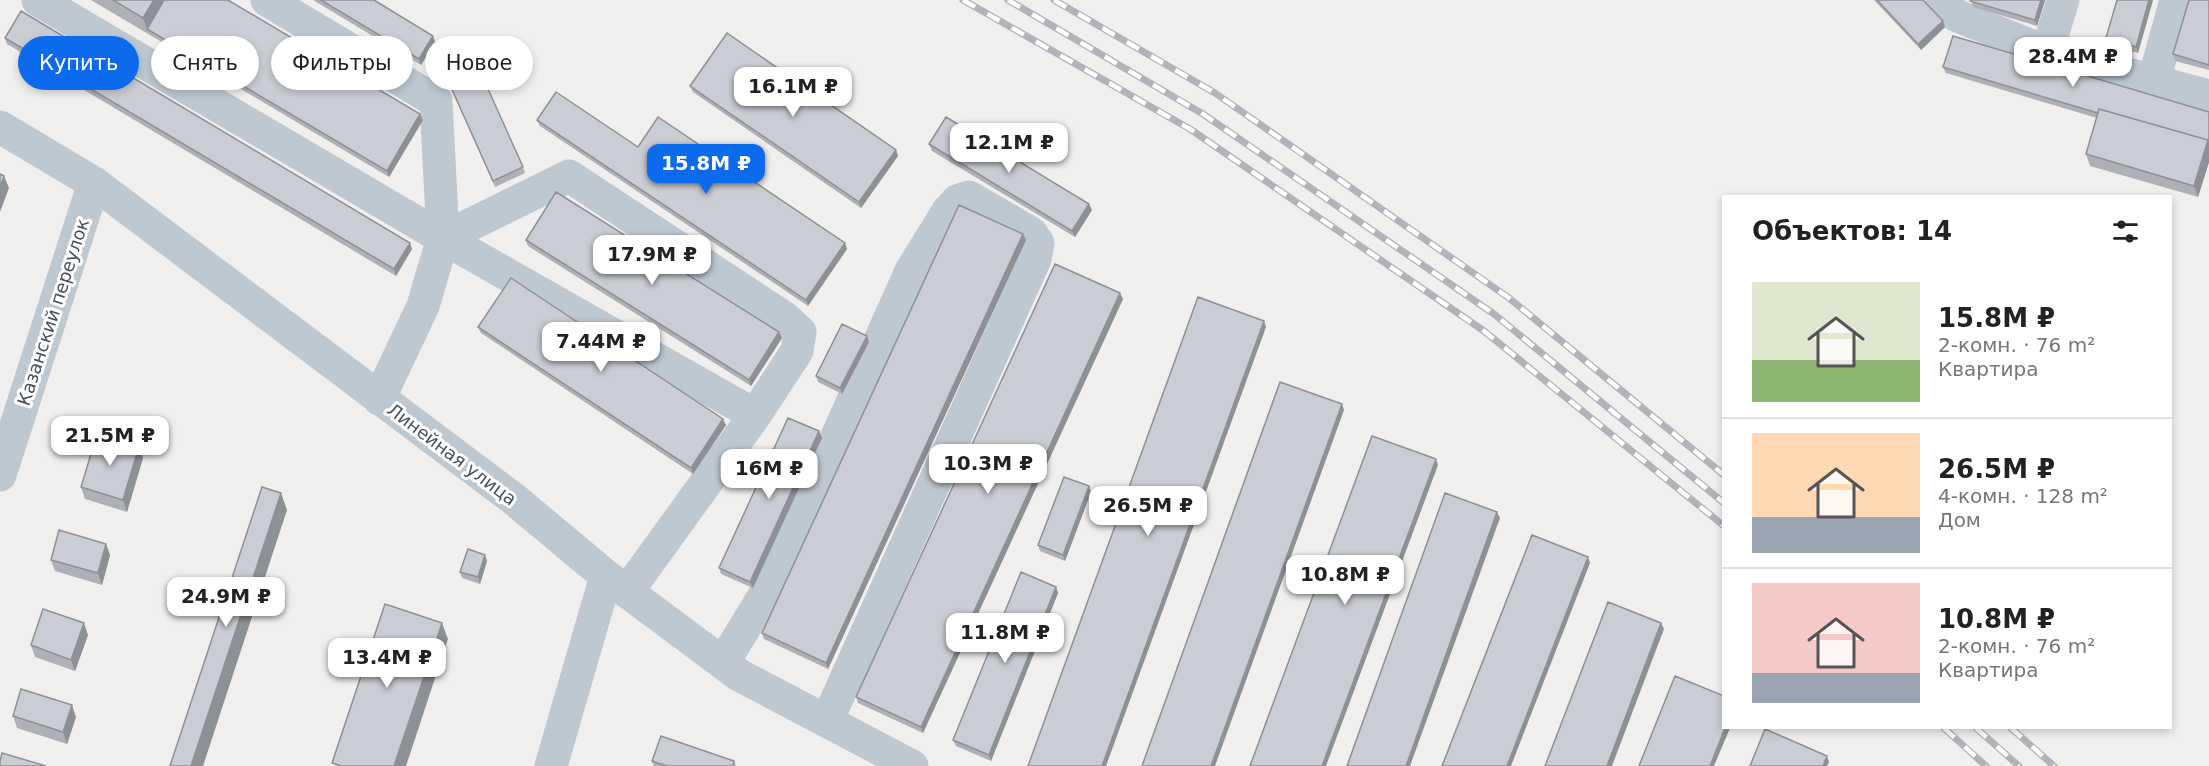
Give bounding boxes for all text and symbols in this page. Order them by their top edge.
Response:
chip: Купить [18,36,139,90]
chip: Снять [151,36,259,90]
chip: Фильтры [271,36,413,90]
chip: Новое [425,36,533,90]
pin: 28.4M ₽ [2018,37,2128,88]
text: 28.4M ₽ [2028,44,2118,68]
pin: 16.1M ₽ [738,67,848,118]
text: 16.1M ₽ [748,74,838,98]
pin: 12.1M ₽ [954,123,1064,174]
text: 12.1M ₽ [964,130,1054,154]
pin: 15.8M ₽ [651,144,761,195]
text: 15.8M ₽ [661,151,751,175]
icon: filters [2109,215,2142,248]
street label: Казанский переулок [13,216,93,408]
text: Объектов: 14 [1752,216,1952,246]
pin: 17.9M ₽ [597,235,707,286]
text: 17.9M ₽ [607,242,697,266]
text: 15.8M ₽ [1938,303,2055,333]
icon: home [1800,306,1872,378]
pin: 7.44M ₽ [546,322,656,373]
text: 7.44M ₽ [556,329,646,353]
text: 2-комн. · 76 m² [1938,333,2095,357]
text: Квартира [1938,357,2039,381]
street label: Линейная улица [383,399,521,509]
pin: 21.5M ₽ [55,416,165,467]
text: 21.5M ₽ [65,423,155,447]
pin: 10.3M ₽ [933,444,1043,495]
pin: 16M ₽ [727,449,811,500]
text: 10.3M ₽ [943,451,1033,475]
text: 26.5M ₽ [1938,454,2055,484]
text: 16M ₽ [735,456,803,480]
icon: home [1800,457,1872,529]
text: 4-комн. · 128 m² [1938,484,2108,508]
pin: 26.5M ₽ [1093,486,1203,537]
text: 26.5M ₽ [1103,493,1193,517]
text: Дом [1938,508,1981,532]
pin: 10.8M ₽ [1290,555,1400,606]
text: 10.8M ₽ [1300,562,1390,586]
pin: 24.9M ₽ [171,577,281,628]
text: 24.9M ₽ [181,584,271,608]
text: 10.8M ₽ [1938,604,2055,634]
icon: home [1800,607,1872,679]
pin: 11.8M ₽ [950,613,1060,664]
text: 11.8M ₽ [960,620,1050,644]
text: 2-комн. · 76 m² [1938,634,2095,658]
pin: 13.4M ₽ [332,638,442,689]
text: 13.4M ₽ [342,645,432,669]
text: Квартира [1938,658,2039,682]

